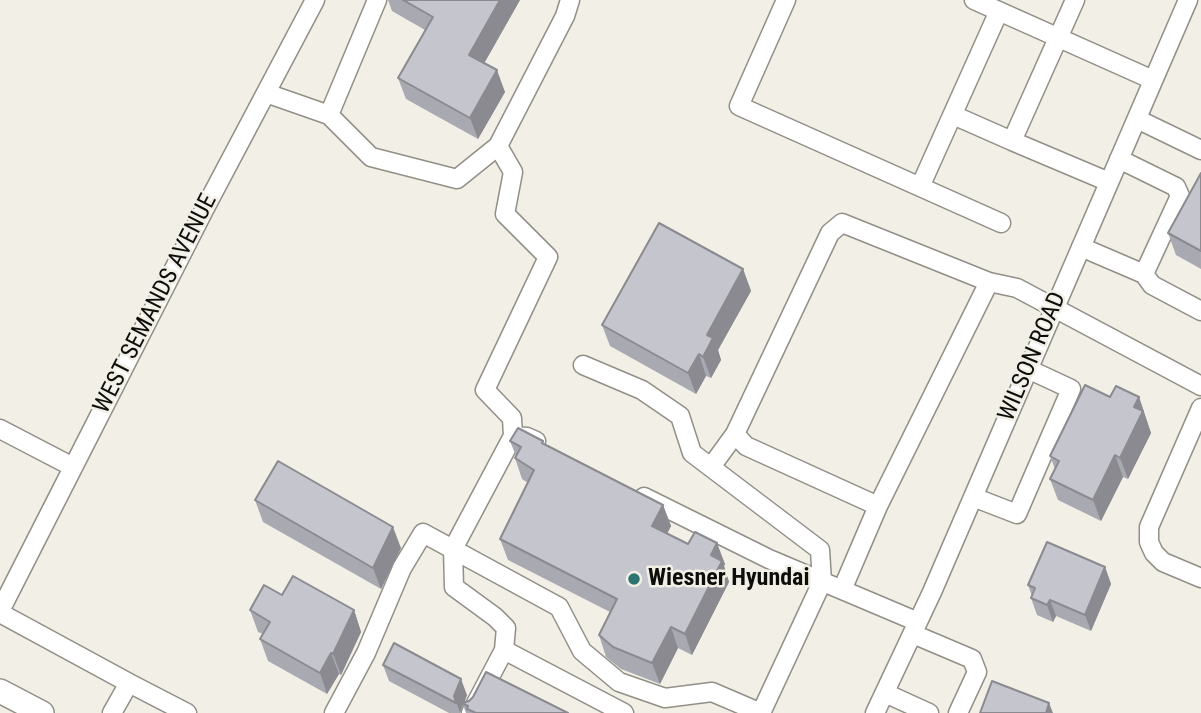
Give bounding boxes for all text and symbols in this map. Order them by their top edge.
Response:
street label: WEST SEMANDS AVENUE [88,190,224,418]
street label: WILSON ROAD [993,288,1073,426]
place label: Wiesner Hyundai [648,565,809,593]
marker: Wiesner Hyundai [626,571,642,587]

